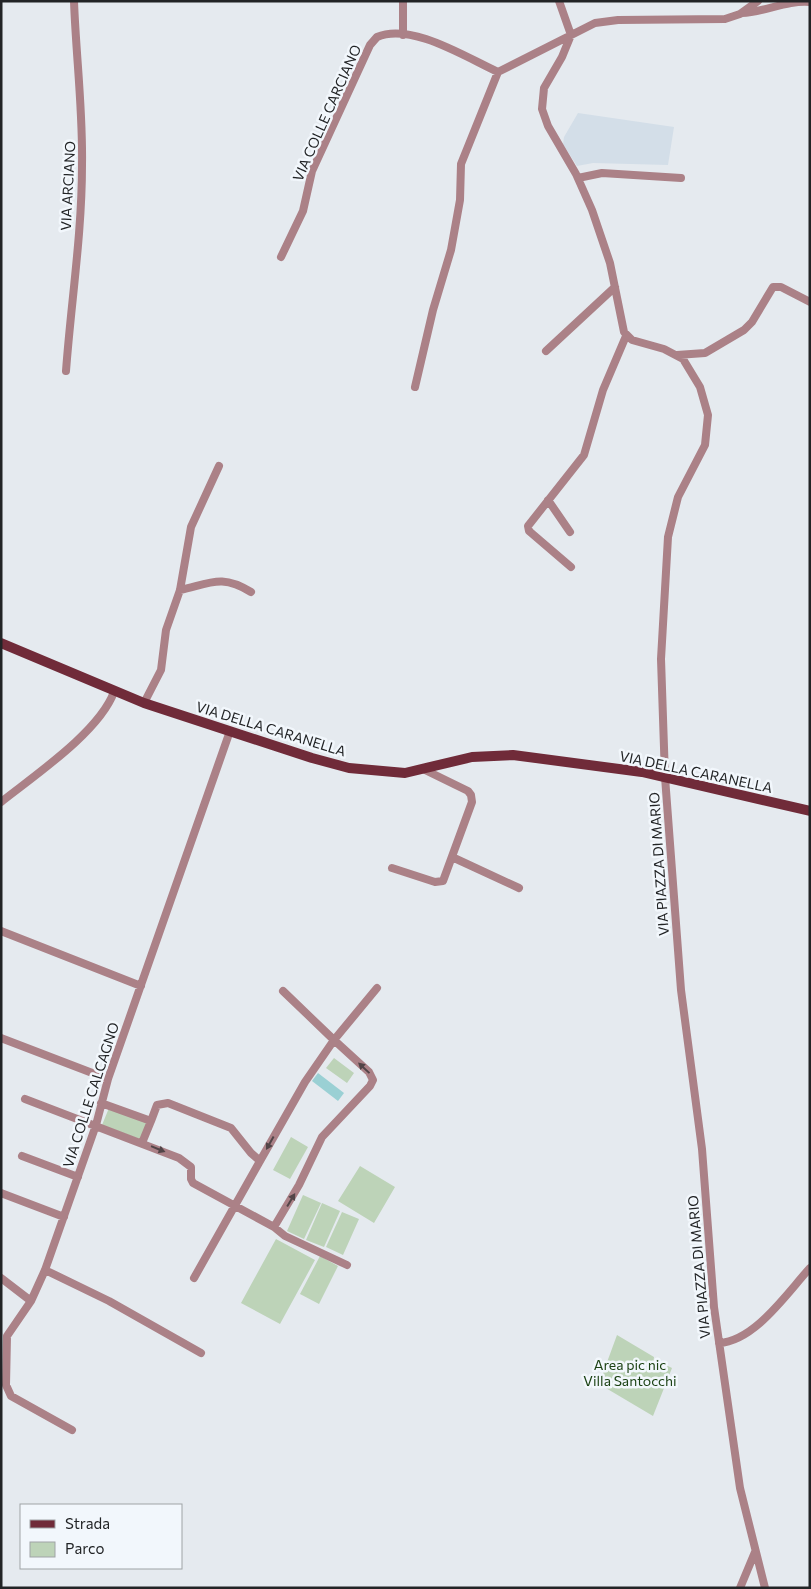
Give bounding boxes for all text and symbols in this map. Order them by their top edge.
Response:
street label: VIA COLLE CARCIANO [289,42,364,184]
street label: VIA ARCIANO [57,141,78,231]
street label: VIA DELLA CARANELLA [194,698,348,760]
street label: VIA DELLA CARANELLA [618,747,774,796]
street label: VIA PIAZZA DI MARIO [645,792,672,936]
street label: VIA COLLE CALCAGNO [59,1020,122,1170]
one-way arrow [359,1062,371,1074]
one-way arrow [266,1136,275,1150]
one-way arrow [151,1145,166,1153]
one-way arrow [286,1193,295,1206]
street label: VIA PIAZZA DI MARIO [684,1195,713,1340]
park label: Area pic nic Villa Santocchi [583,1356,677,1389]
legend [20,1504,182,1569]
text: Strada [65,1514,110,1532]
text: Parco [65,1539,104,1557]

